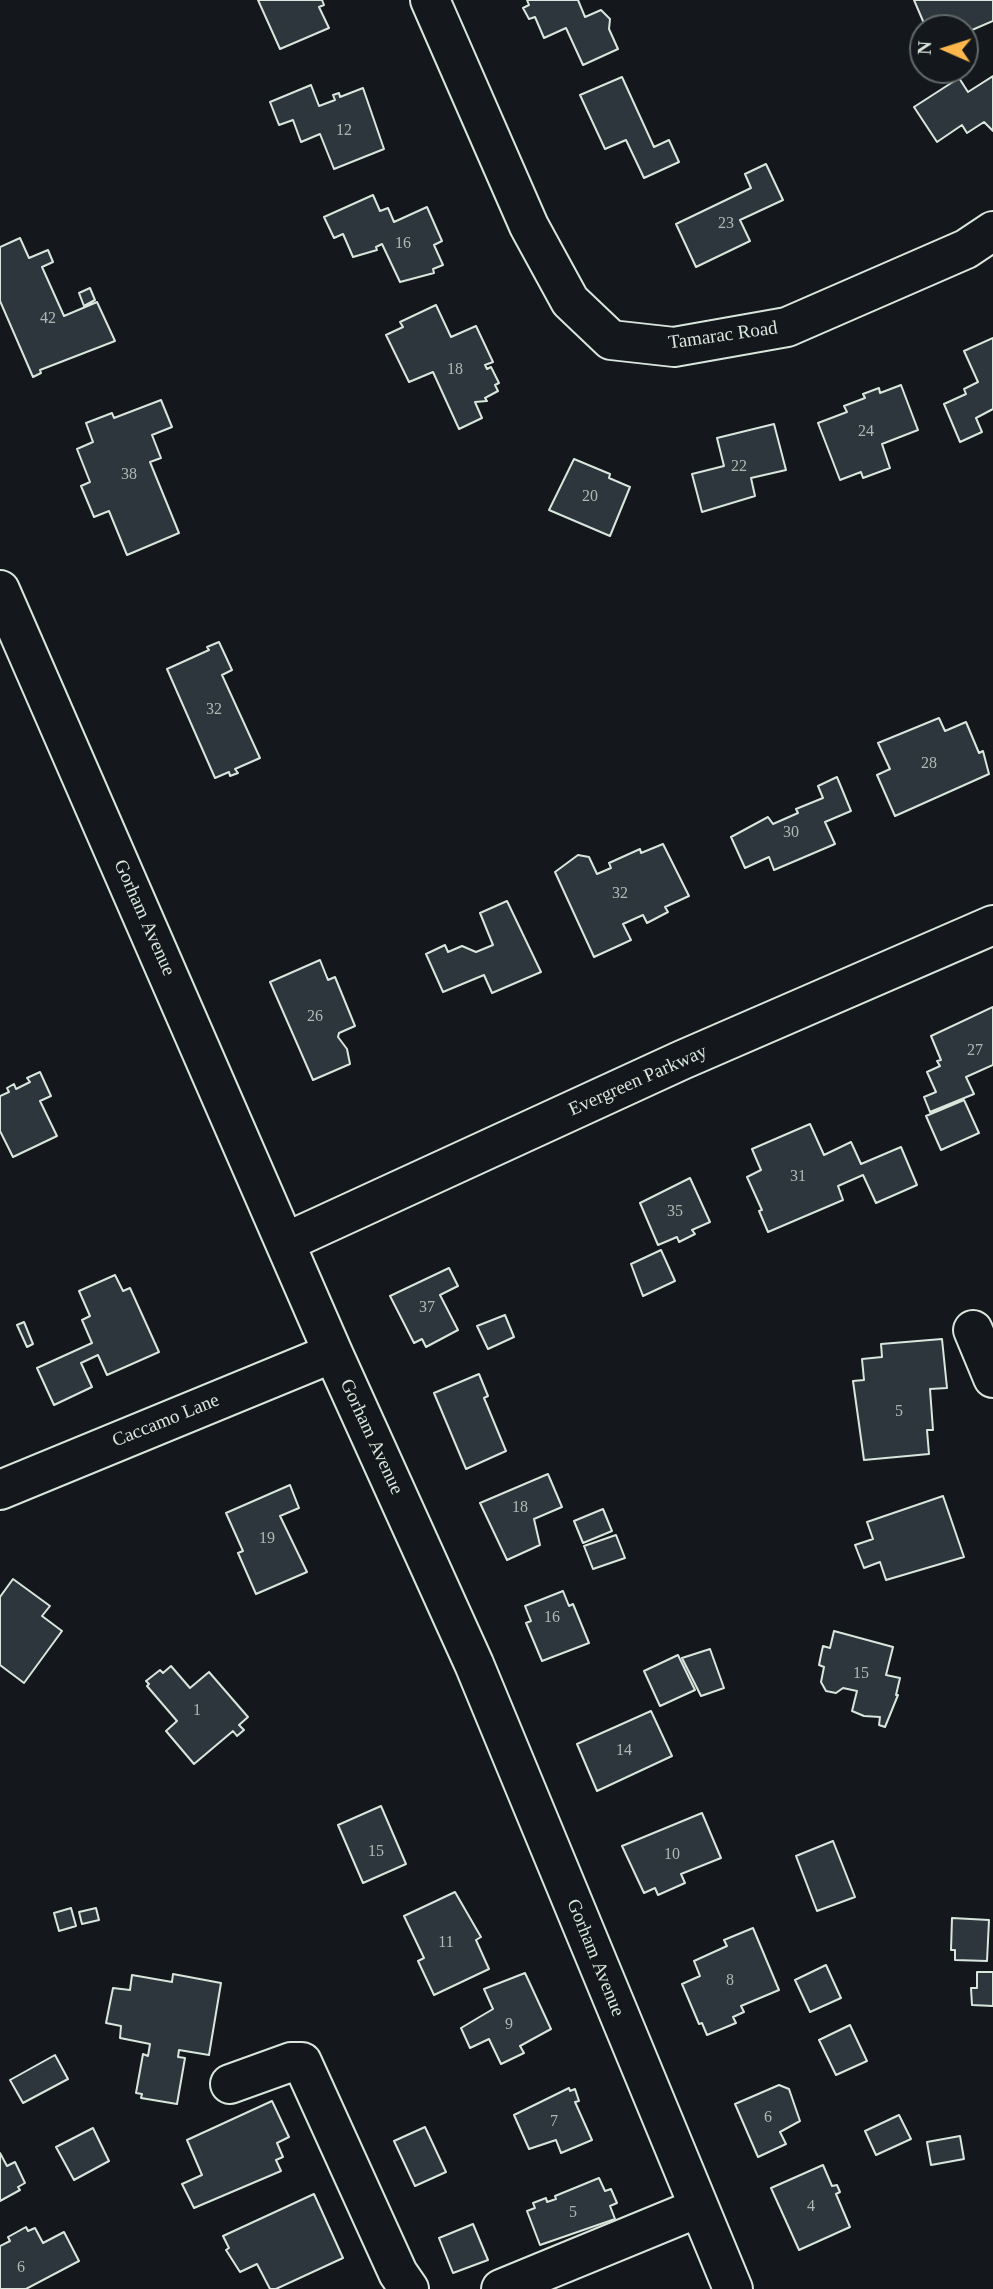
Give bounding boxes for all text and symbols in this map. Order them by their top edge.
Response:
north arrow [909,14,979,84]
text: N [914,41,935,55]
house number: 12 [336,121,352,141]
house number: 23 [718,214,734,234]
house number: 16 [395,234,411,254]
house number: 42 [40,309,56,329]
street label: Tamarac Road [667,317,779,355]
house number: 18 [447,360,463,380]
house number: 24 [858,422,874,442]
house number: 22 [731,457,747,477]
house number: 38 [121,465,137,485]
house number: 20 [582,487,598,507]
house number: 32 [206,700,222,720]
house number: 28 [921,754,937,774]
house number: 30 [783,823,799,843]
street label: Gorham Avenue [108,856,180,980]
house number: 32 [612,884,628,904]
house number: 26 [307,1007,323,1027]
street label: Evergreen Parkway [565,1040,711,1122]
house number: 27 [967,1041,983,1061]
house number: 31 [790,1167,806,1187]
house number: 35 [667,1202,683,1222]
house number: 37 [419,1298,435,1318]
street label: Gorham Avenue [334,1376,408,1498]
street label: Caccamo Lane [109,1389,223,1453]
house number: 5 [895,1402,903,1422]
house number: 18 [512,1498,528,1518]
house number: 19 [259,1529,275,1549]
house number: 16 [544,1608,560,1628]
house number: 15 [853,1664,869,1684]
house number: 1 [193,1701,201,1721]
house number: 14 [616,1741,632,1761]
house number: 15 [368,1842,384,1862]
house number: 10 [664,1845,680,1865]
street label: Gorham Avenue [561,1896,629,2020]
house number: 11 [438,1933,454,1953]
house number: 8 [726,1971,734,1991]
house number: 9 [505,2015,513,2035]
house number: 6 [764,2108,772,2128]
house number: 7 [550,2112,558,2132]
house number: 4 [807,2197,815,2217]
house number: 5 [569,2203,577,2223]
house number: 6 [17,2258,25,2278]

